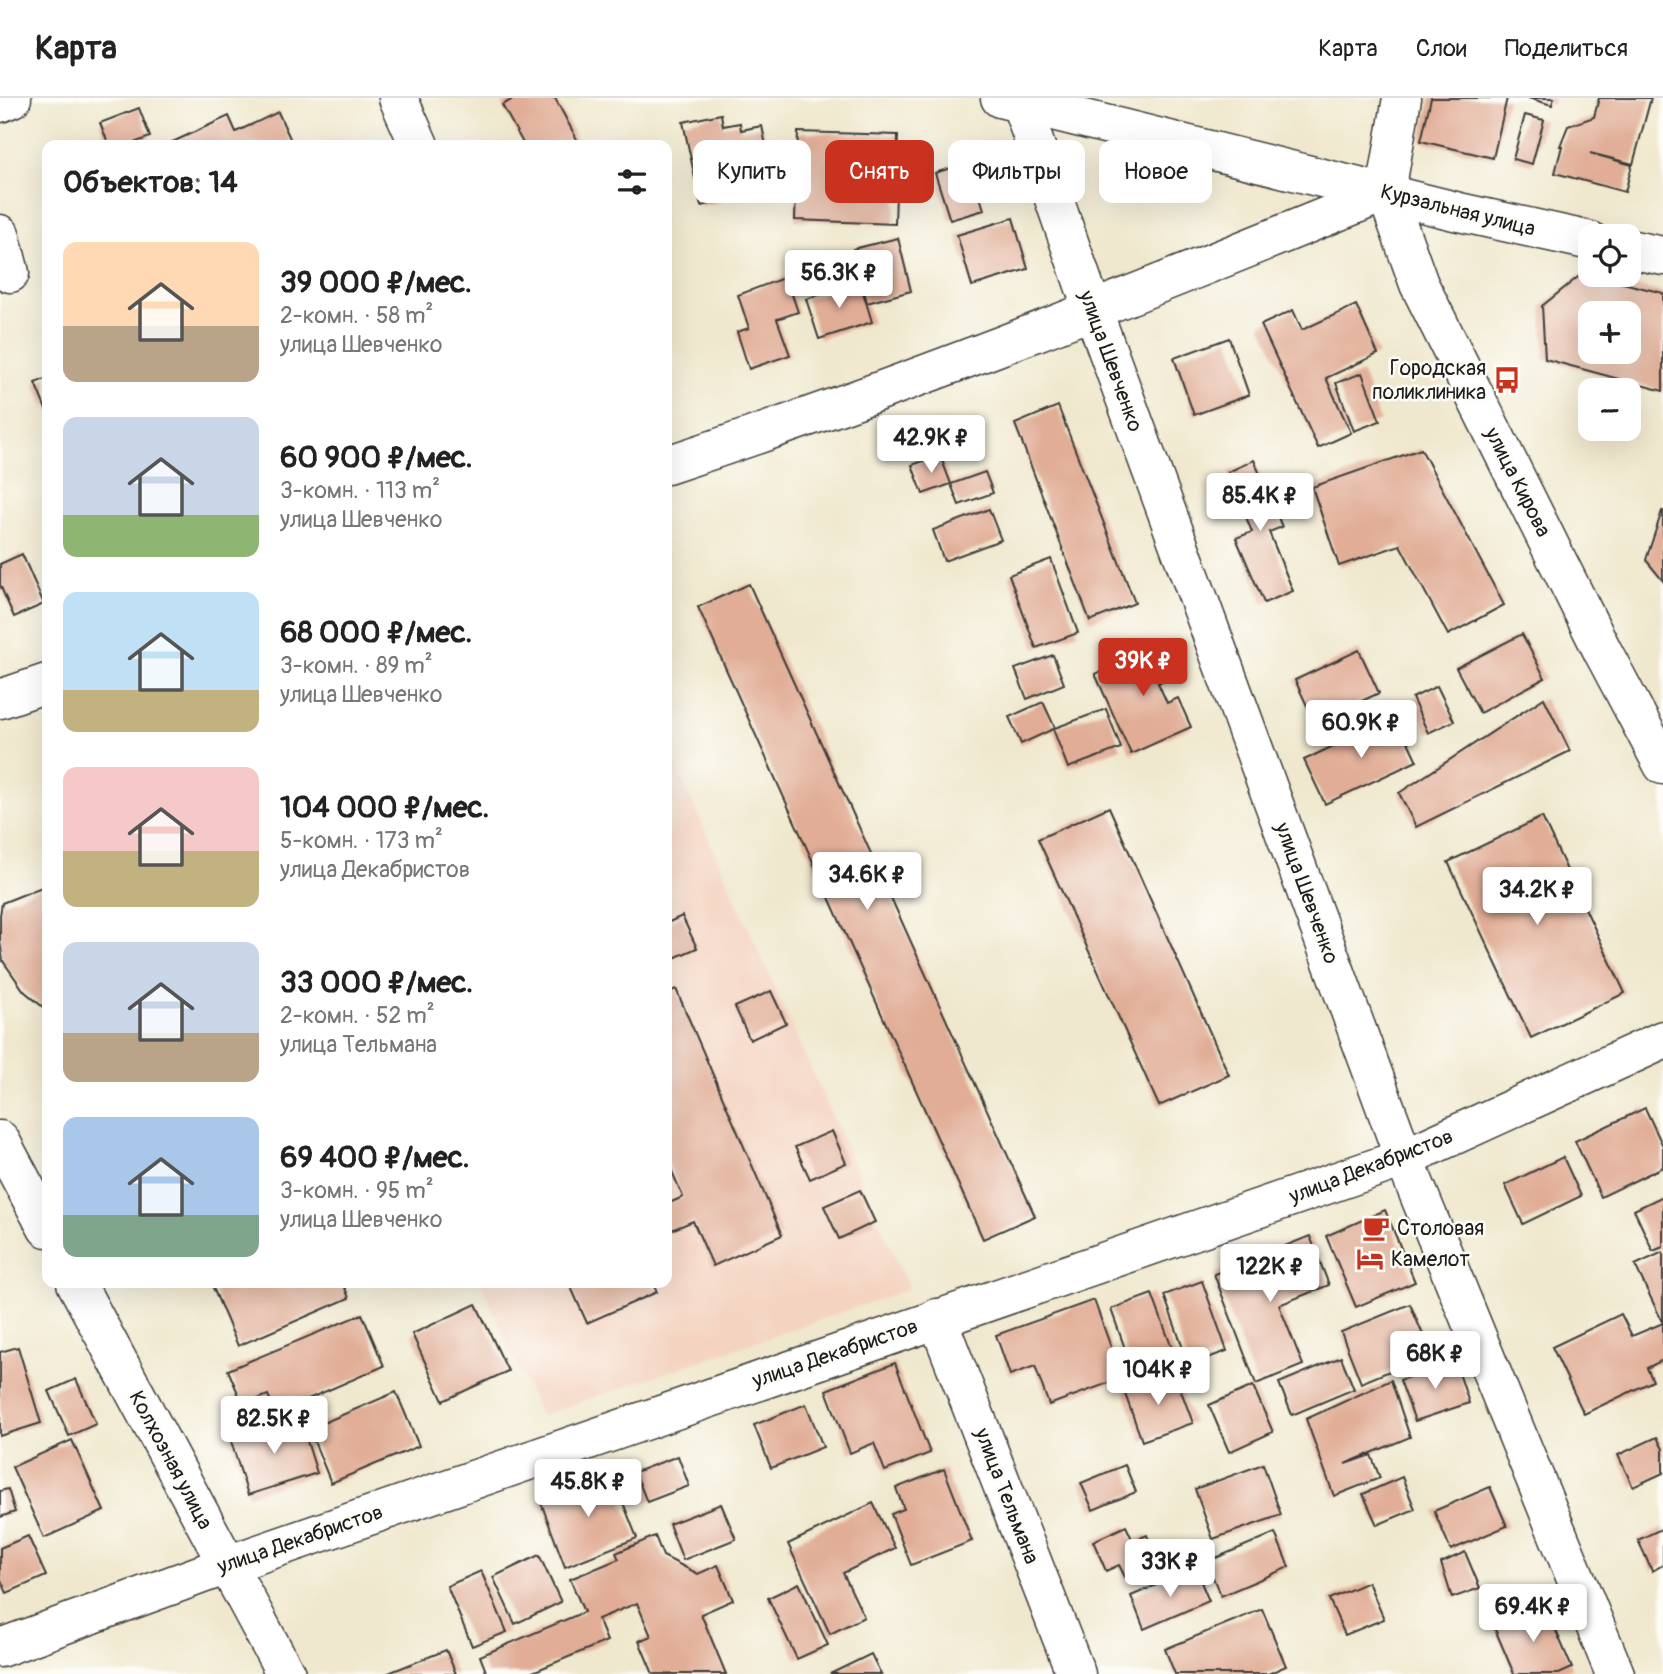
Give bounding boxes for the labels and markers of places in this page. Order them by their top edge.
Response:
pin: 56.3K ₽ [774,250,904,310]
place label: Городская поликлиника [1372,355,1486,406]
bus stop icon: Городская поликлиника [1492,365,1522,395]
pin: 42.9K ₽ [866,416,996,475]
pin: 85.4K ₽ [1195,474,1325,533]
pin: 39K ₽ [1094,638,1192,698]
pin: 60.9K ₽ [1296,700,1426,760]
pin: 34.6K ₽ [802,852,932,912]
pin: 34.2K ₽ [1472,868,1602,927]
cafe icon: Столовая [1361,1213,1391,1243]
place label: Столовая [1397,1215,1484,1242]
pin: 122K ₽ [1213,1244,1327,1304]
hotel icon: Камелот [1355,1244,1385,1274]
place label: Камелот [1391,1246,1470,1273]
pin: 68K ₽ [1386,1332,1484,1391]
pin: 104K ₽ [1101,1348,1215,1407]
pin: 82.5K ₽ [209,1396,339,1456]
pin: 45.8K ₽ [523,1460,653,1519]
pin: 33K ₽ [1121,1540,1219,1599]
pin: 69.4K ₽ [1468,1584,1598,1644]

